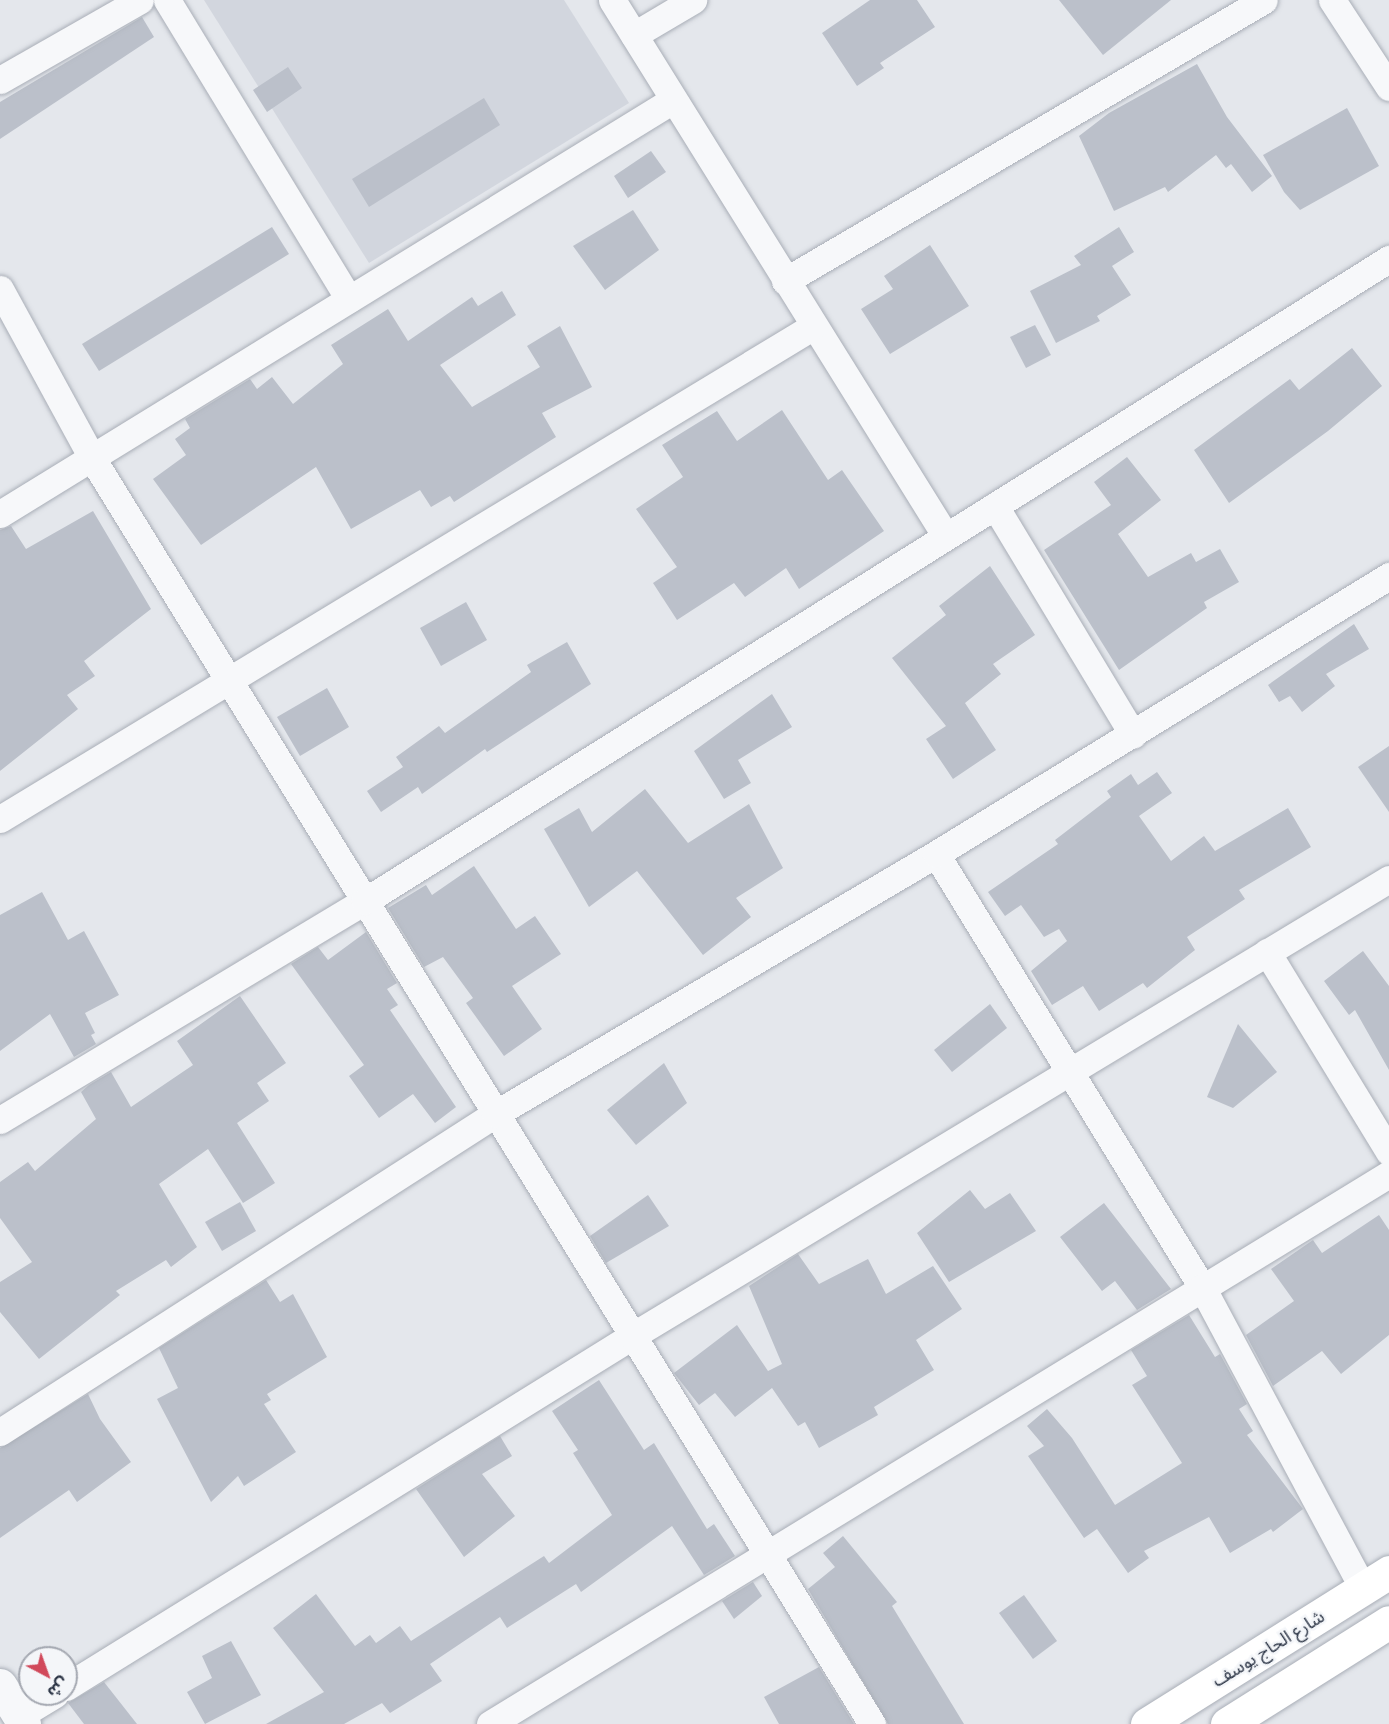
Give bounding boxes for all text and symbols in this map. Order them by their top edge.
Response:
street label: شارع الحاج يوسف [1208,1605,1328,1691]
north arrow [18,1646,78,1706]
text: ش [44,1674,73,1703]

